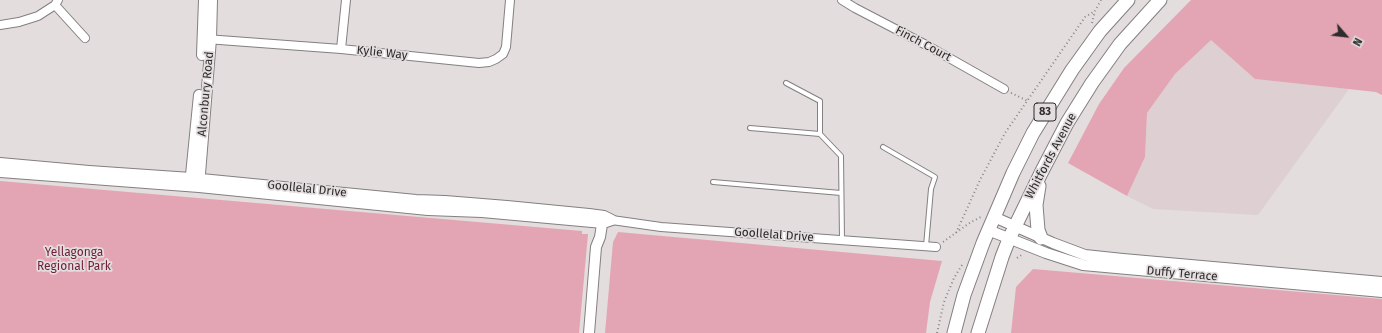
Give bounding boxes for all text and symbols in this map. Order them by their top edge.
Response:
north arrow [1326,16,1366,56]
street label: Finch Court [893,23,953,65]
text: N [1350,36,1364,48]
street label: Kylie Way [356,43,408,63]
street label: Alconbury Road [195,51,217,137]
road number: 83 [1034,103,1056,121]
street label: Whitfords Avenue [1022,110,1080,202]
street label: Goollelal Drive [267,178,347,200]
street label: Goollelal Drive [734,225,814,245]
park label: Yellagonga Regional Park [37,246,111,274]
street label: Duffy Terrace [1146,264,1218,284]

